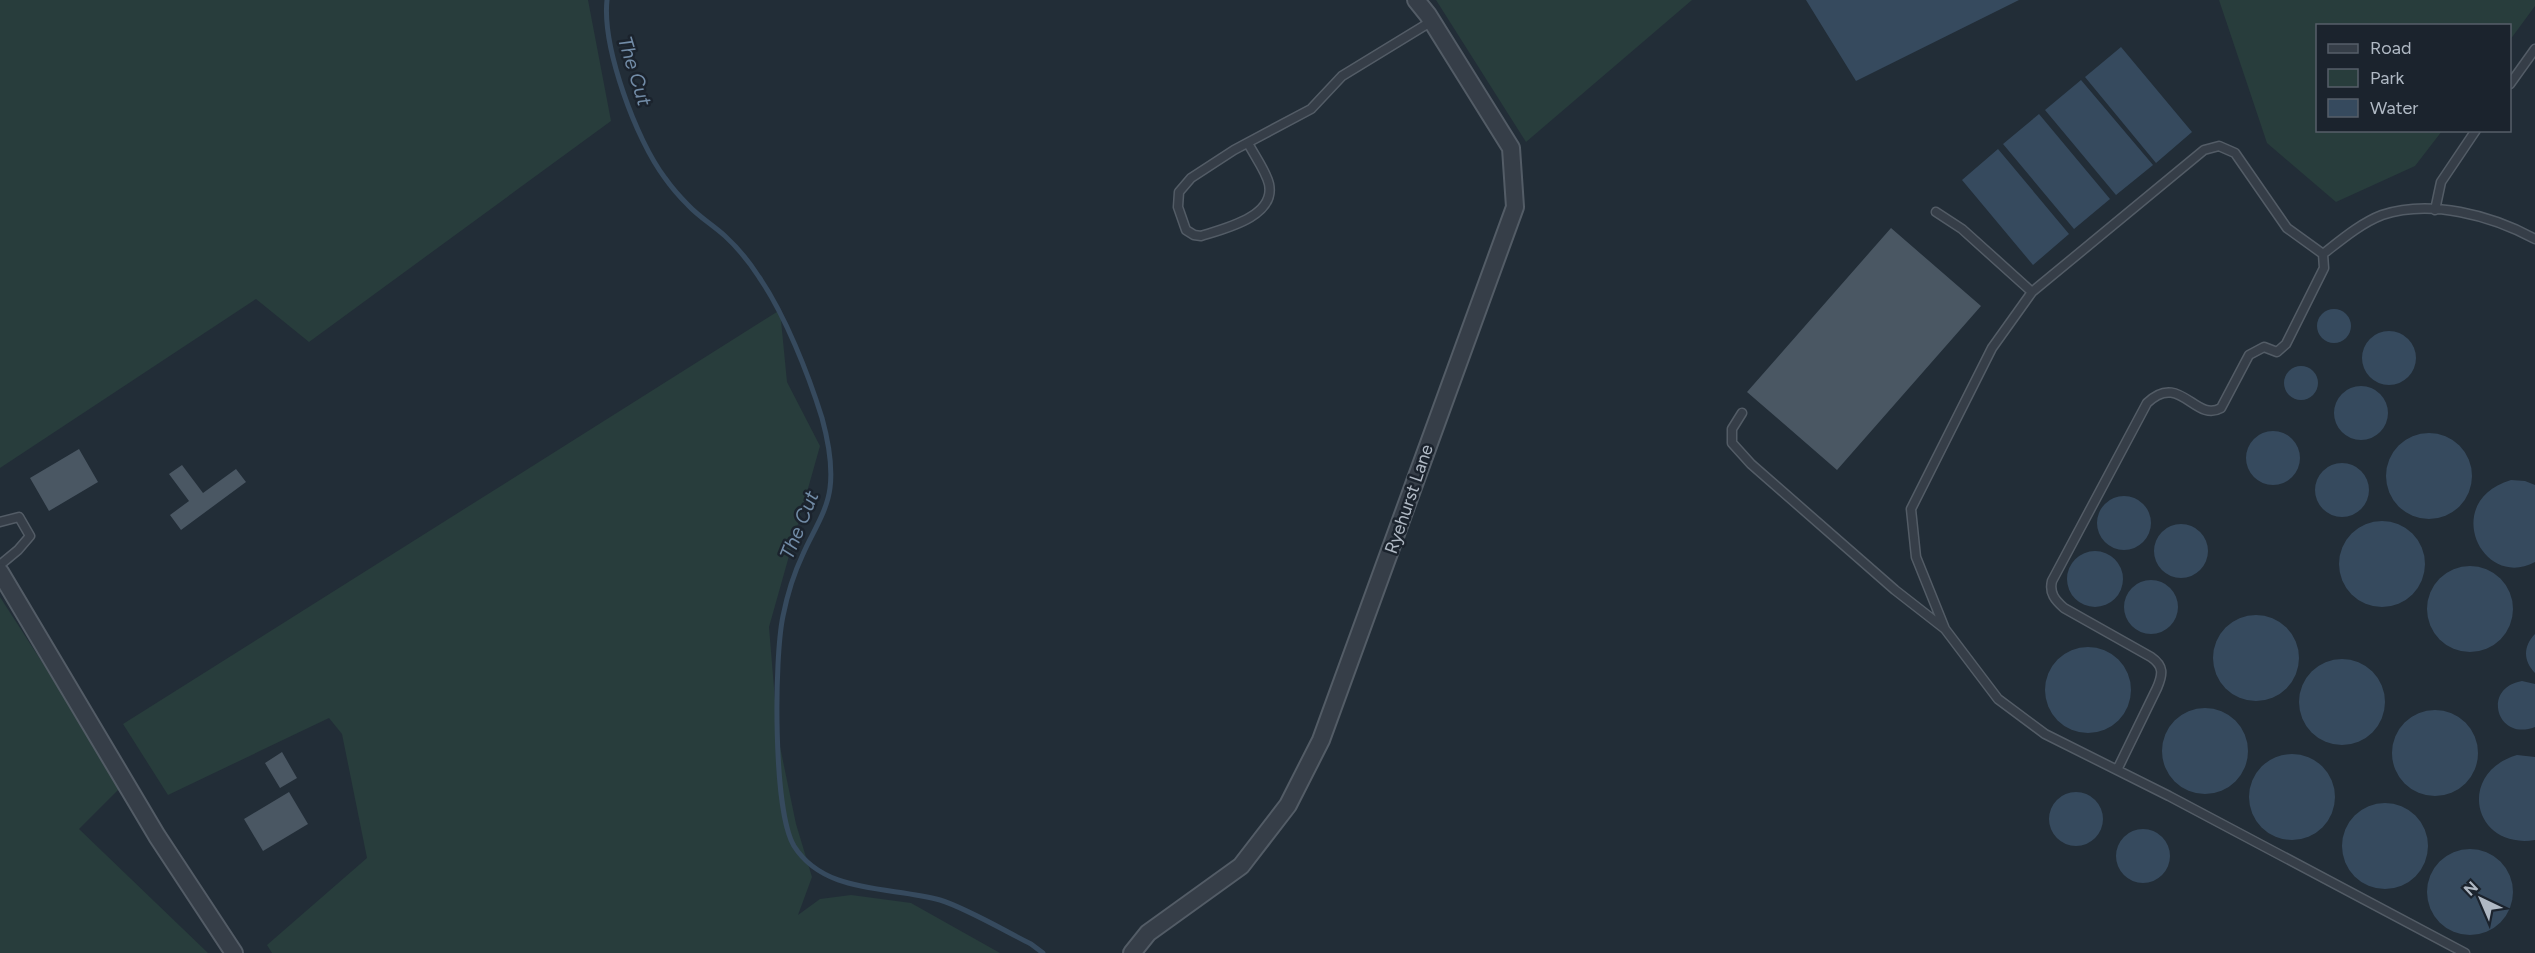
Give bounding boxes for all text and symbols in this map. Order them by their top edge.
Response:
legend [2316,24,2511,132]
water label: The Cut [613,33,657,109]
text: Road [2370,37,2411,59]
text: Park [2370,67,2405,89]
text: Water [2370,97,2418,119]
street label: Ryehurst Lane [1380,441,1438,557]
water label: The Cut [774,487,824,563]
north arrow [2451,869,2511,929]
text: N [2460,877,2482,900]

